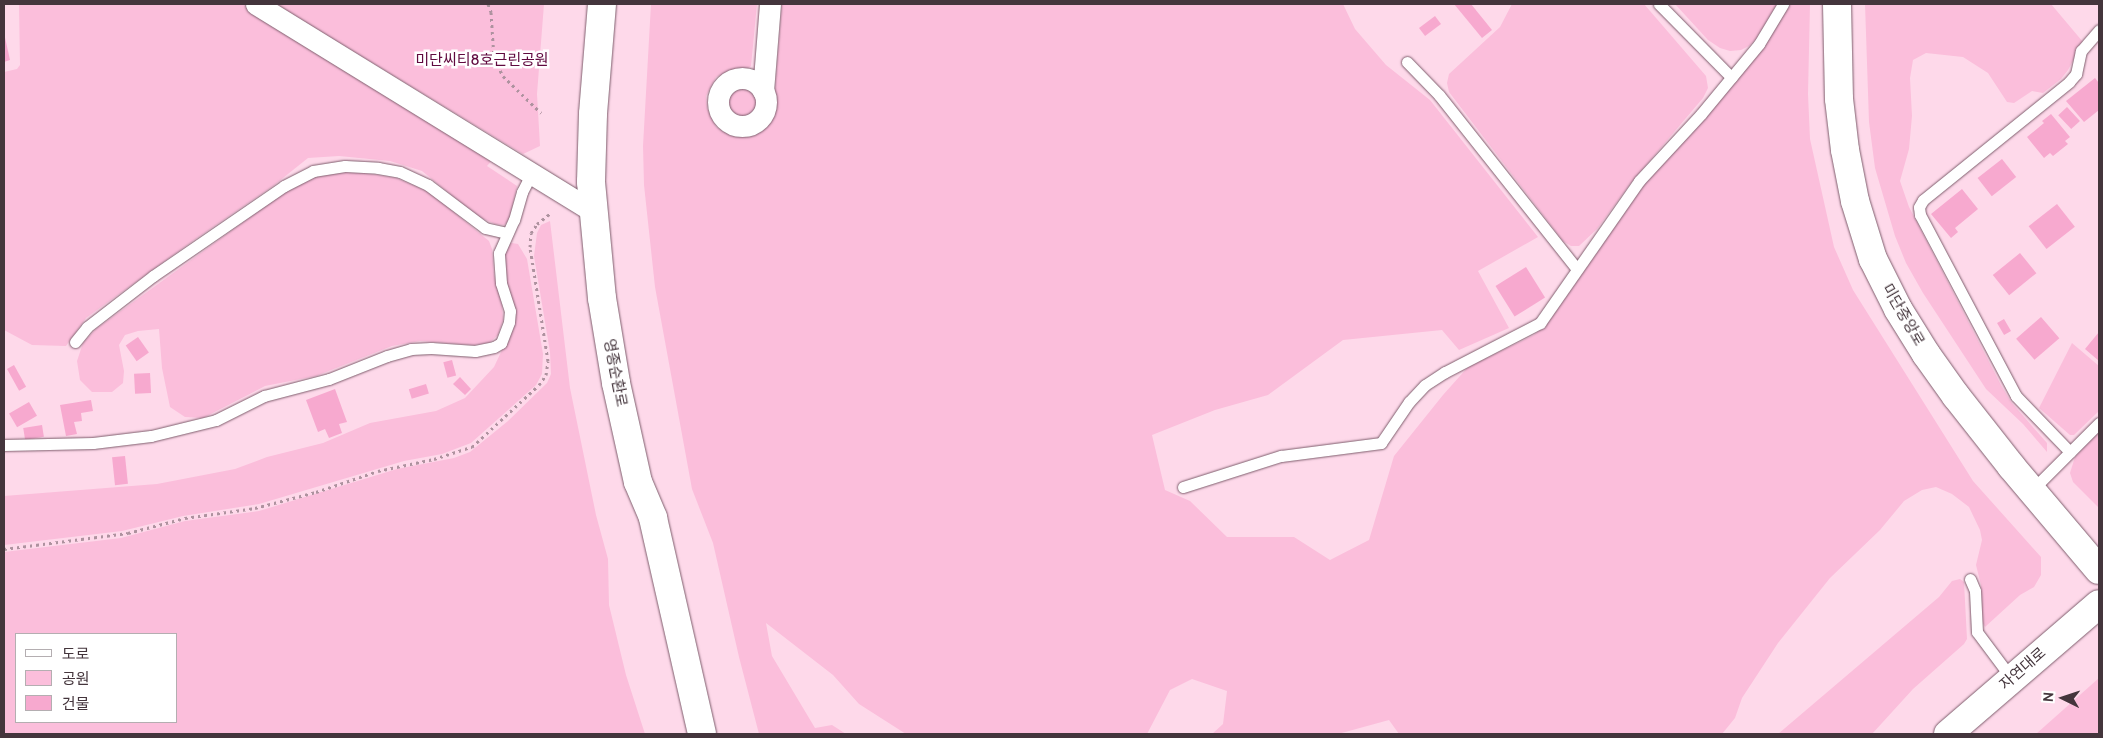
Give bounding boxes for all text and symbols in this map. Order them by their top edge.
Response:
park label: 미단씨티8호근린공원 [415,52,549,70]
street label: 미단중앙로 [1878,281,1928,349]
street label: 영종순환로 [600,337,630,409]
legend [15,633,178,723]
street label: 자연대로 [1996,644,2050,694]
text: 도로 [62,645,90,663]
text: 공원 [62,670,90,688]
north arrow [2038,673,2088,723]
text: N [2039,691,2057,703]
text: 건물 [62,695,90,713]

